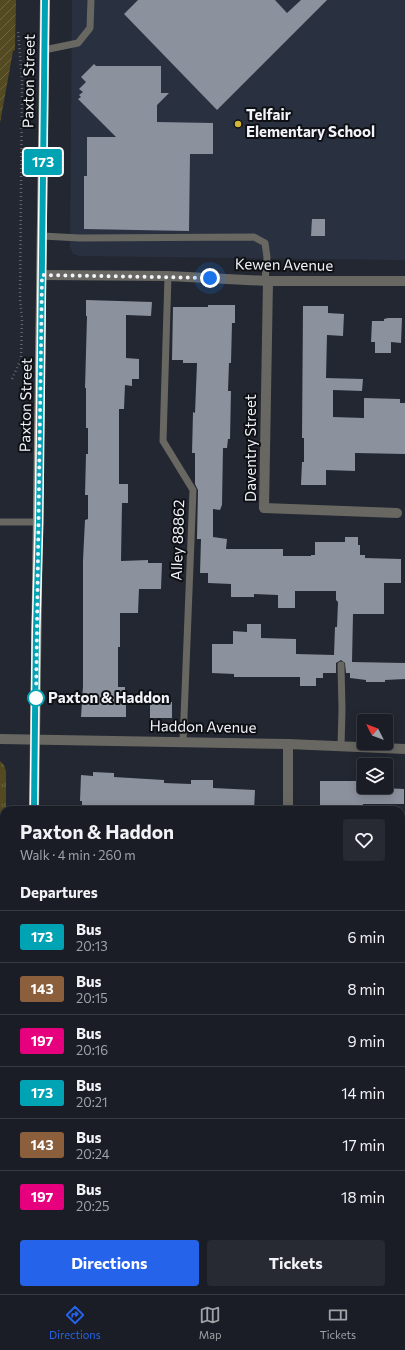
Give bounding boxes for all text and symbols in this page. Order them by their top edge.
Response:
street label: Paxton Street [18,34,38,128]
place label: Telfair Elementary School [246,105,375,140]
marker: Telfair Elementary School [233,119,243,129]
line badge: 173 [20,149,66,175]
text: 173 [32,153,54,170]
street label: Kewen Avenue [235,254,333,274]
your location [200,268,220,288]
street label: Paxton Street [15,358,35,452]
street label: Daventry Street [241,394,259,502]
street label: Alley 88862 [167,499,187,581]
place label: Paxton & Haddon [48,688,170,706]
marker: Paxton & Haddon [27,689,45,707]
north arrow [357,714,393,750]
map controls [357,714,393,794]
street label: Haddon Avenue [149,716,257,736]
button: layers [357,758,393,794]
button: heart [343,819,385,861]
text: Paxton & Haddon [20,820,174,843]
text: Walk · 4 min · 260 m [20,847,136,863]
text: Departures [20,883,98,901]
text: Bus [76,920,101,938]
text: 173 [31,928,53,945]
text: 6 min [347,928,385,946]
text: 20:13 [76,938,108,954]
text: Bus [76,972,101,990]
text: 143 [30,980,54,997]
text: 8 min [347,980,385,998]
text: 20:15 [76,990,108,1006]
text: Bus [76,1024,101,1042]
text: 197 [31,1032,53,1049]
text: 9 min [347,1032,385,1050]
text: 20:16 [76,1042,108,1058]
text: Bus [76,1076,101,1094]
text: 173 [31,1084,53,1101]
text: 14 min [341,1084,385,1102]
text: 20:21 [76,1094,108,1110]
text: Bus [76,1128,101,1146]
text: 143 [30,1136,54,1153]
text: 17 min [342,1136,385,1154]
text: 20:24 [76,1146,110,1162]
text: Bus [76,1180,101,1198]
text: 197 [31,1188,53,1205]
text: 18 min [341,1188,385,1206]
text: 20:25 [76,1198,109,1214]
button: Directions [20,1240,199,1286]
button: Tickets [207,1240,385,1286]
tab: Directions [49,1304,101,1341]
tab: Map [199,1304,221,1341]
tab: Tickets [320,1304,356,1341]

